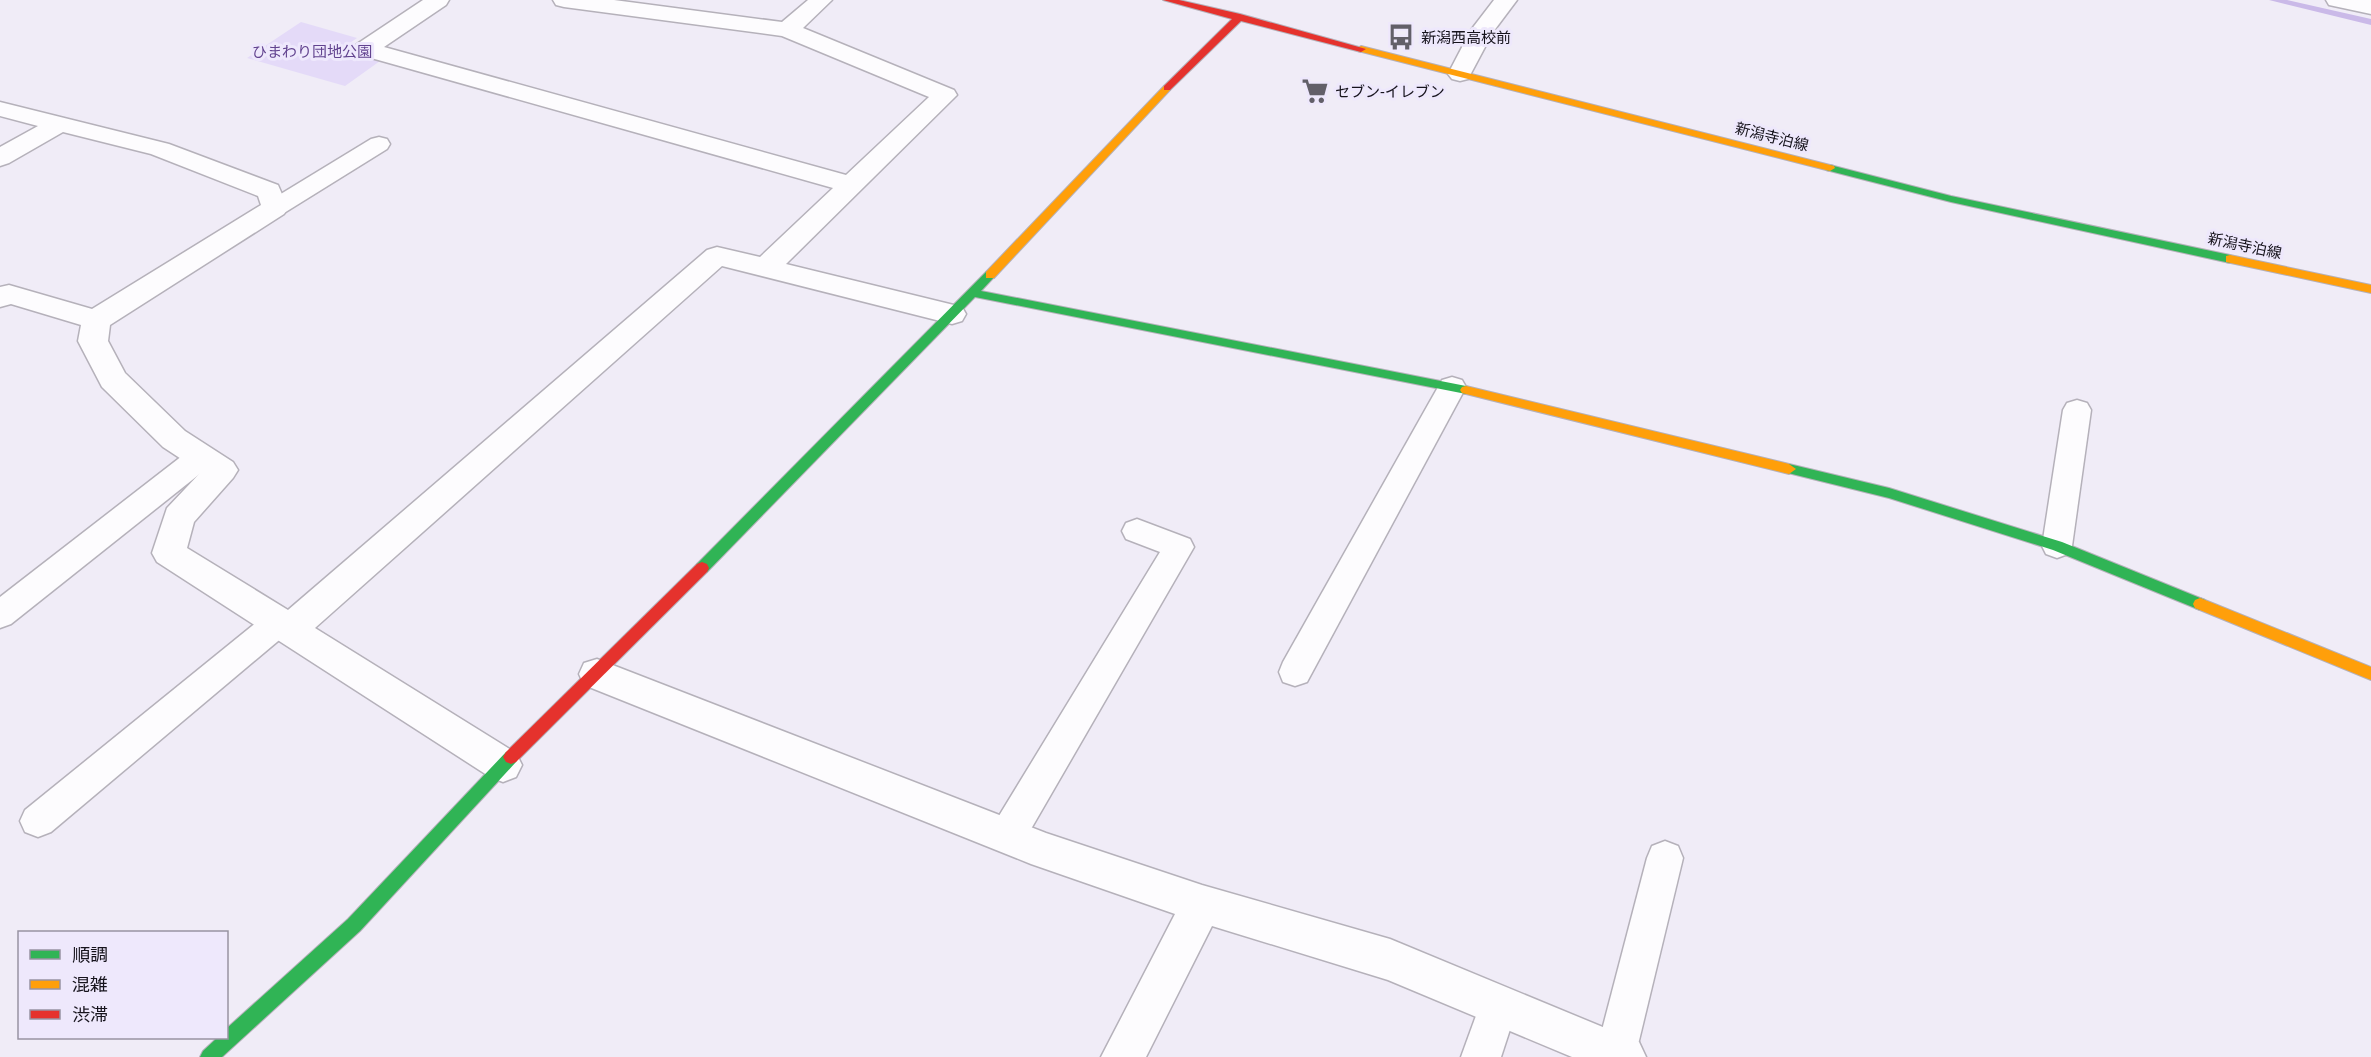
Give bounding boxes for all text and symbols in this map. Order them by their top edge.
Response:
bus stop icon: 新潟西高校前 [1386,22,1416,52]
place label: 新潟西高校前 [1421,27,1511,47]
park label: ひまわり団地公園 [252,41,372,61]
supermarket icon: セブン-イレブン [1300,76,1330,106]
place label: セブン-イレブン [1335,81,1445,101]
street label: 新潟寺泊線 [1733,117,1811,155]
street label: 新潟寺泊線 [2206,227,2284,263]
legend [18,931,228,1039]
text: 順調 [72,942,108,966]
text: 混雑 [72,972,108,996]
text: 渋滞 [72,1002,108,1026]

